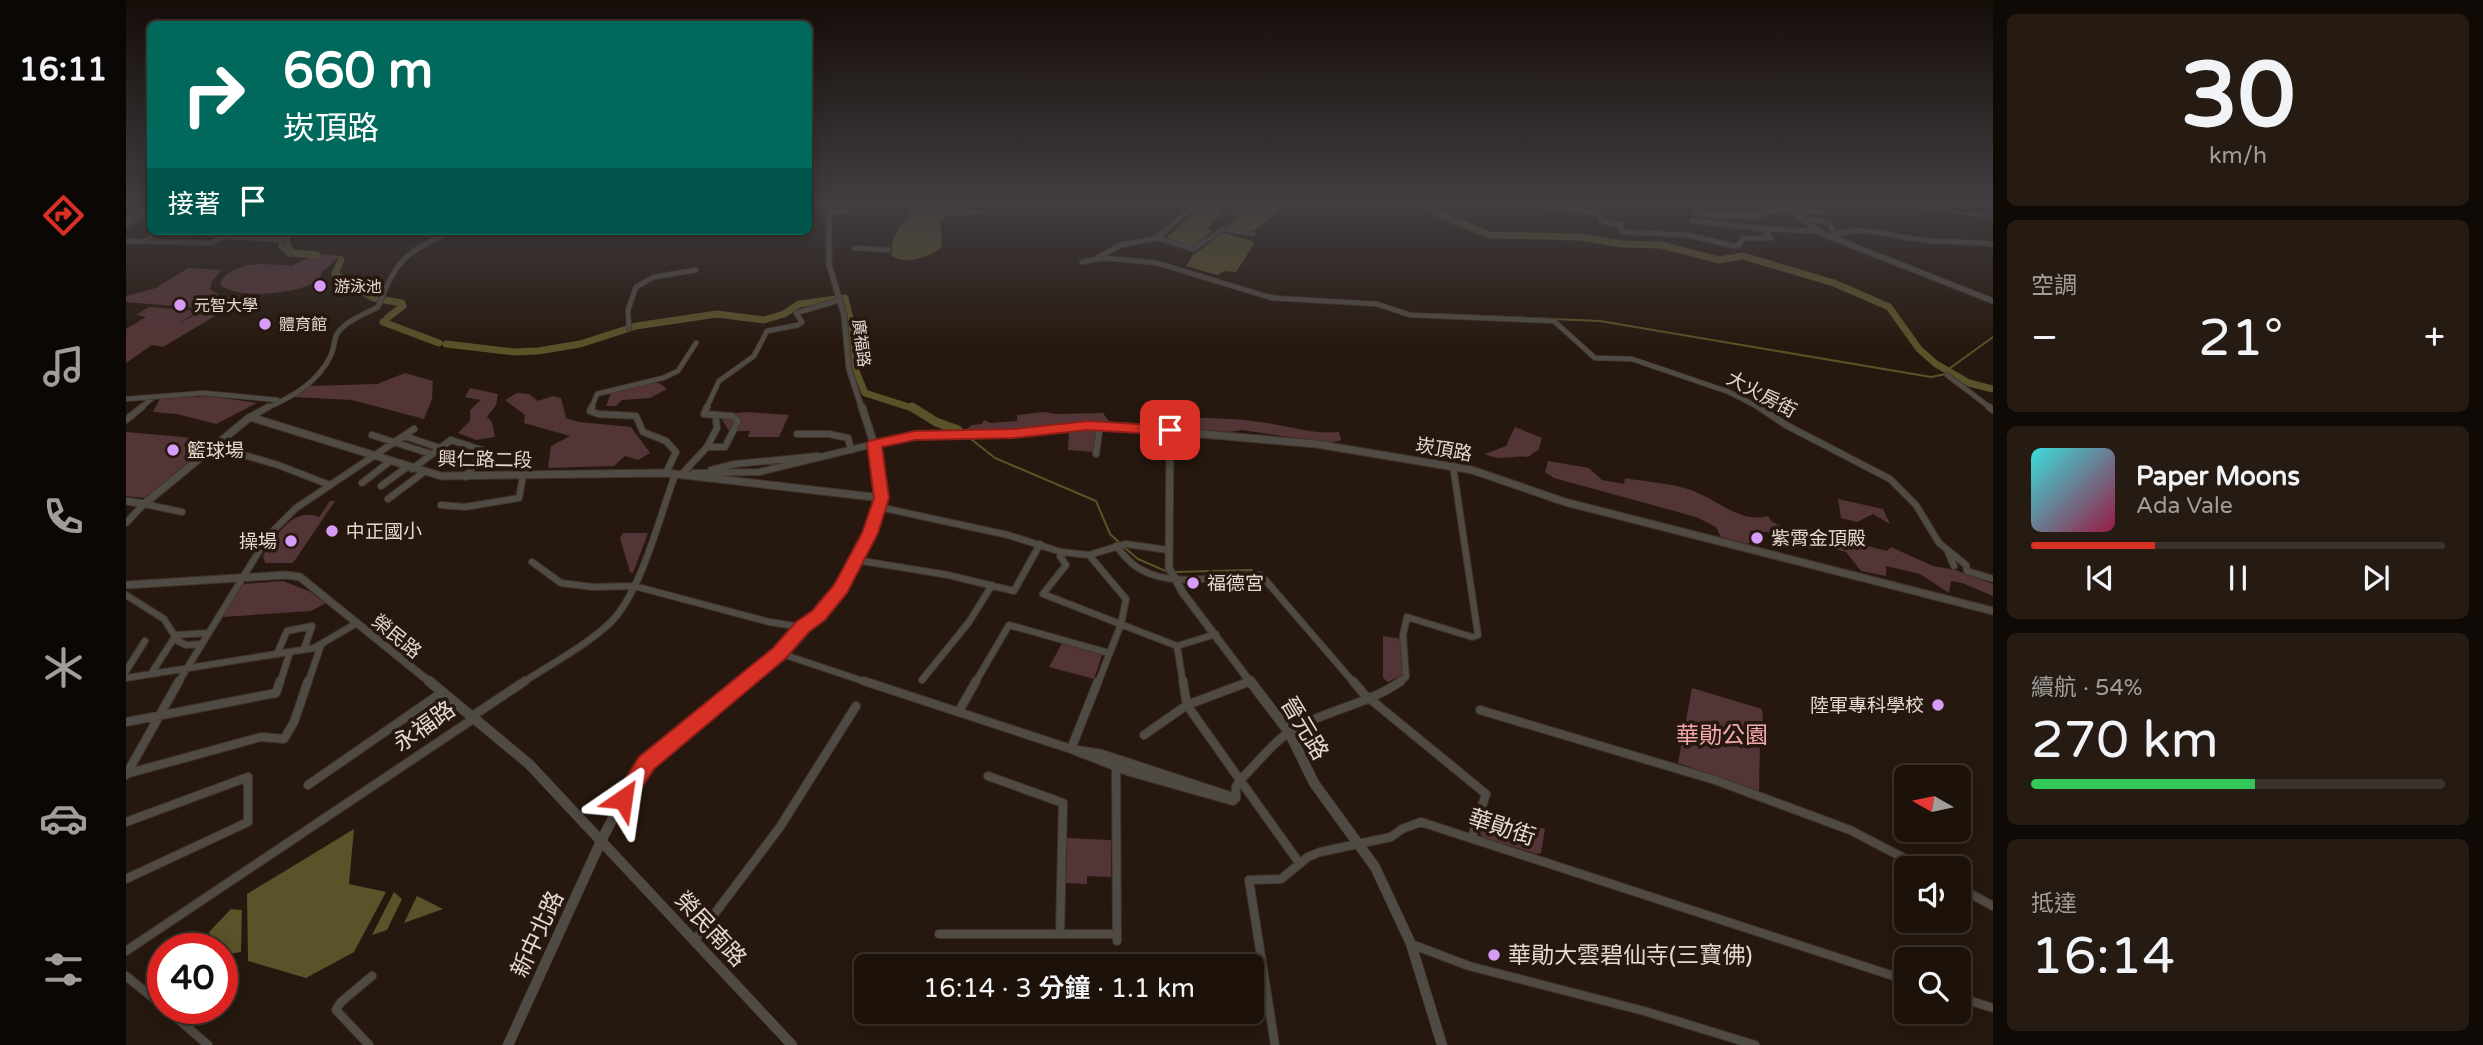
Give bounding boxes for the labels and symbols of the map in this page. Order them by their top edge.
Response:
place label: 游泳池 [334,277,382,297]
marker: 游泳池 [312,278,328,294]
place label: 元智大學 [194,296,258,316]
marker: 元智大學 [172,297,188,313]
place label: 體育館 [279,315,327,335]
marker: 體育館 [257,316,273,332]
street label: 廣福路 [848,318,874,368]
street label: 大火房街 [1723,367,1800,422]
pin [1140,400,1200,460]
street label: 崁頂路 [1414,434,1474,466]
place label: 籃球場 [187,440,244,462]
marker: 籃球場 [165,442,181,458]
street label: 興仁路二段 [437,448,533,472]
place label: 中正國小 [346,521,422,543]
marker: 中正國小 [324,523,340,539]
place label: 紫霄金頂殿 [1771,528,1866,550]
marker: 紫霄金頂殿 [1749,530,1765,546]
place label: 操場 [239,531,277,553]
marker: 操場 [283,533,299,549]
place label: 福德宮 [1207,573,1264,595]
marker: 福德宮 [1185,575,1201,591]
street label: 榮民路 [367,610,425,663]
street label: 晉元路 [1274,692,1334,765]
place label: 陸軍專科學校 [1810,695,1924,717]
street label: 永福路 [388,696,461,758]
marker: 陸軍專科學校 [1930,697,1946,713]
park label: 華勛公園 [1676,722,1768,750]
position arrow [586,762,660,836]
north arrow [1894,765,1970,842]
street label: 華勛街 [1465,804,1539,852]
street label: 榮民南路 [669,886,752,973]
street label: 新中北路 [506,887,570,982]
speed limit sign: 40 [147,933,238,1024]
place label: 華勛大雲碧仙寺(三寶佛) [1508,942,1752,970]
marker: 華勛大雲碧仙寺(三寶佛) [1486,947,1502,963]

